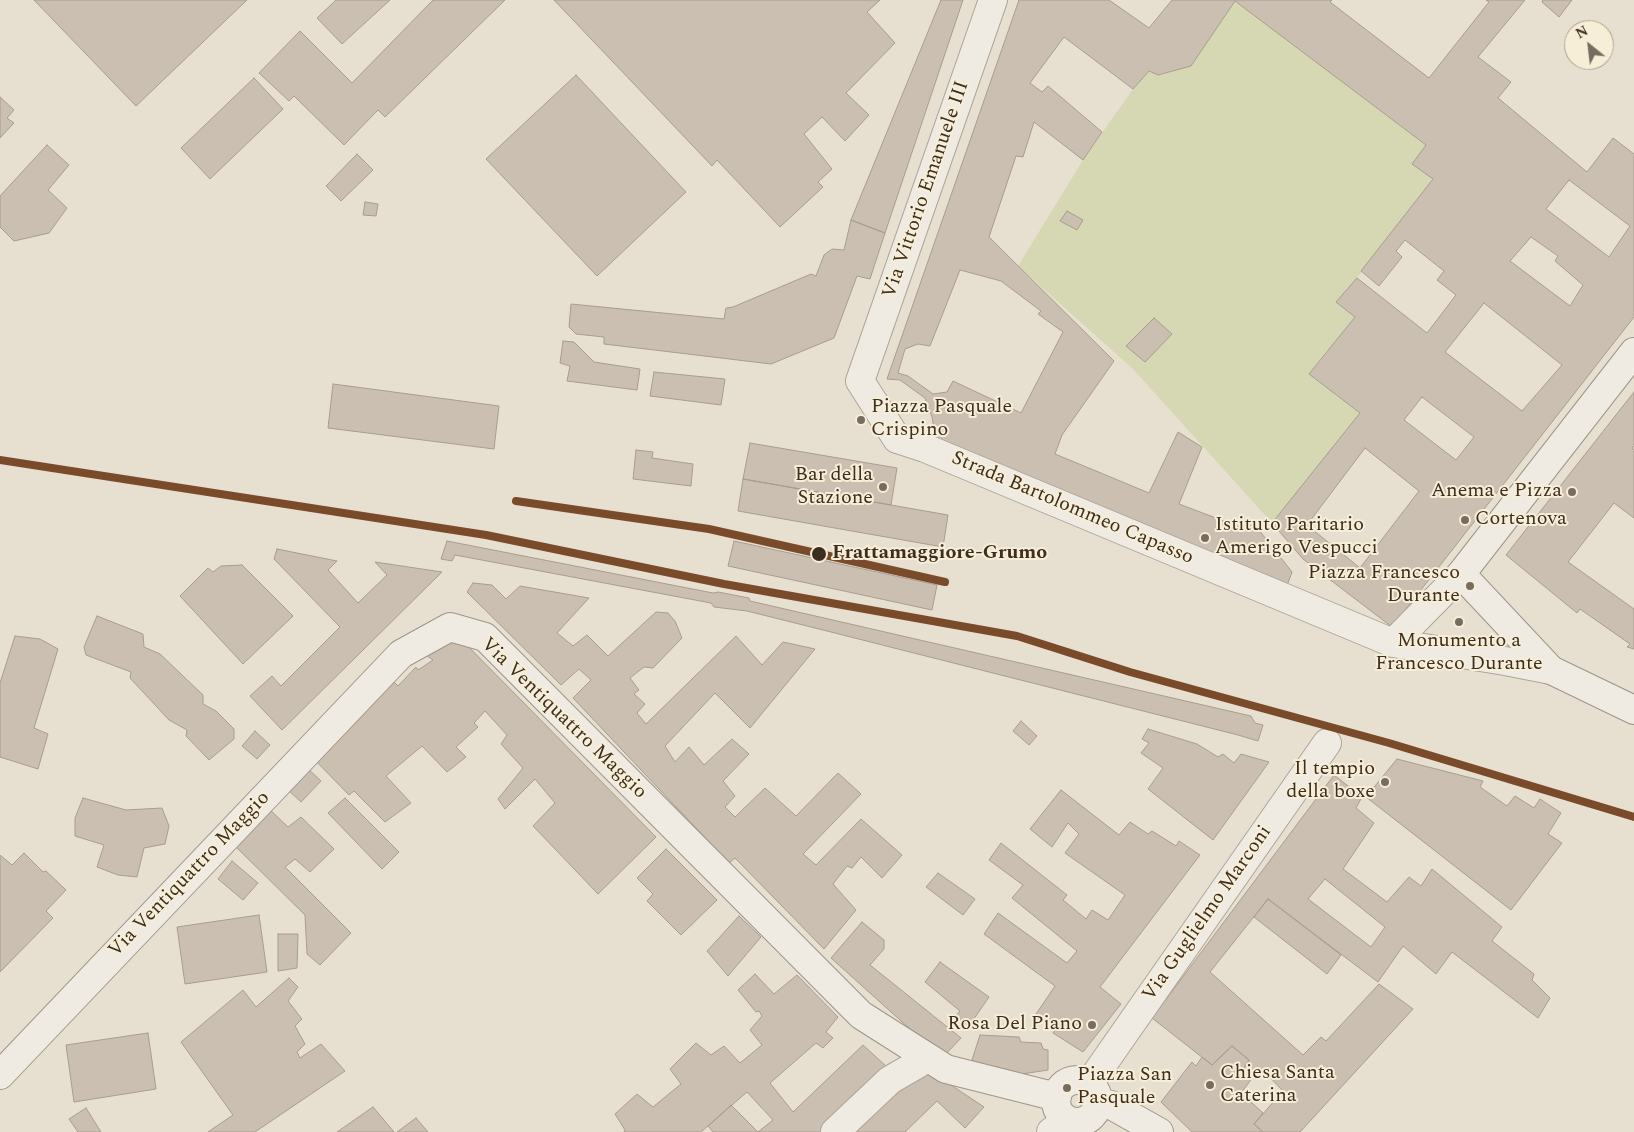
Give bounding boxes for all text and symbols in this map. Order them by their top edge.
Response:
north arrow [1564,20,1614,70]
text: N [1572,20,1592,44]
street label: Via Vittorio Emanuele III [878,78,976,302]
place label: Piazza Pasquale Crispino [871,396,1012,443]
marker: Piazza Pasquale Crispino [855,414,867,426]
street label: Strada Bartolommeo Capasso [947,447,1197,571]
place label: Bar della Stazione [795,464,873,511]
place label: Anema e Pizza [1431,480,1562,504]
marker: Bar della Stazione [877,481,889,493]
marker: Anema e Pizza [1566,486,1578,498]
place label: Cortenova [1475,508,1567,532]
place label: Istituto Paritario Amerigo Vespucci [1215,514,1378,561]
marker: Cortenova [1459,514,1471,526]
marker: Istituto Paritario Amerigo Vespucci [1199,532,1211,544]
place label: Frattamaggiore-Grumo [832,542,1047,566]
marker: Frattamaggiore-Grumo [810,545,828,563]
place label: Piazza Francesco Durante [1308,562,1460,609]
marker: Piazza Francesco Durante [1464,580,1476,592]
marker: Monumento a Francesco Durante [1453,616,1465,628]
place label: Monumento a Francesco Durante [1375,630,1543,677]
street label: Via Ventiquattro Maggio [475,633,651,805]
place label: Il tempio della boxe [1286,758,1375,805]
marker: Il tempio della boxe [1379,776,1391,788]
street label: Via Ventiquattro Maggio [104,787,276,963]
street label: Via Guglielmo Marconi [1138,822,1278,1006]
place label: Rosa Del Piano [947,1013,1082,1037]
marker: Rosa Del Piano [1086,1019,1098,1031]
place label: Chiesa Santa Caterina [1220,1062,1335,1109]
place label: Piazza San Pasquale [1077,1064,1172,1111]
marker: Chiesa Santa Caterina [1204,1079,1216,1091]
marker: Piazza San Pasquale [1061,1082,1073,1094]

